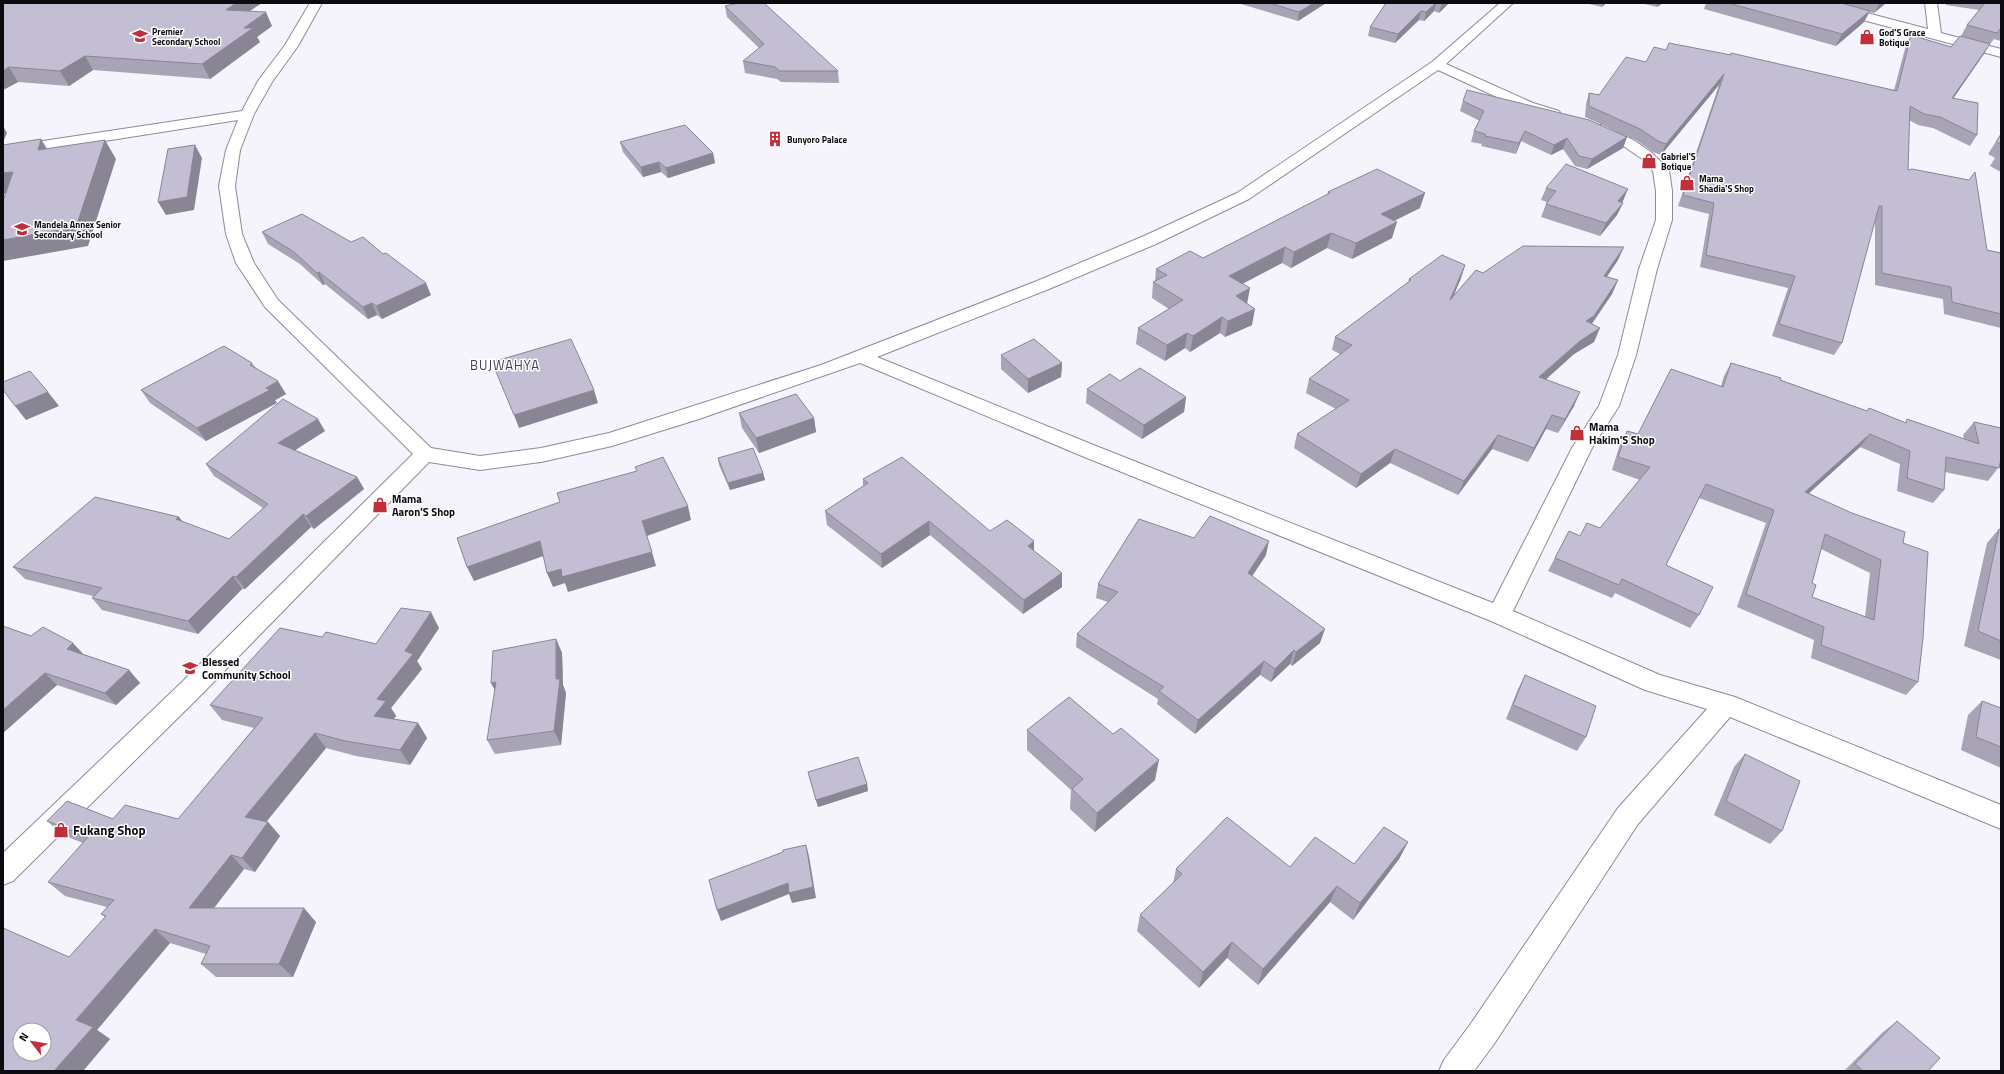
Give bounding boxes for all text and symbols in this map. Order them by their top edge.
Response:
place label: Premier Secondary School [152,25,221,48]
place label: God'S Grace Botique [1879,26,1926,49]
school or university icon: Premier Secondary School [131,27,149,45]
shop icon: God'S Grace Botique [1858,28,1876,46]
building icon: Bunyoro Palace [766,130,784,148]
place label: Bunyoro Palace [787,133,848,146]
place label: Gabriel'S Botique [1661,150,1696,173]
shop icon: Gabriel'S Botique [1640,152,1658,170]
place label: Mama Shadia'S Shop [1699,172,1754,195]
shop icon: Mama Shadia'S Shop [1678,174,1696,192]
place label: Mandela Annex Senior Secondary School [34,218,122,241]
school or university icon: Mandela Annex Senior Secondary School [13,220,31,238]
district label: BUJWAHYA [470,355,540,375]
place label: Mama Hakim'S Shop [1589,419,1655,448]
shop icon: Mama Hakim'S Shop [1568,424,1586,442]
place label: Mama Aaron'S Shop [392,491,455,520]
shop icon: Mama Aaron'S Shop [371,496,389,514]
place label: Blessed Community School [202,654,291,683]
school or university icon: Blessed Community School [181,659,199,677]
place label: Fukang Shop [73,820,146,840]
shop icon: Fukang Shop [52,821,70,839]
north arrow [12,1022,52,1062]
text: N [15,1029,32,1044]

